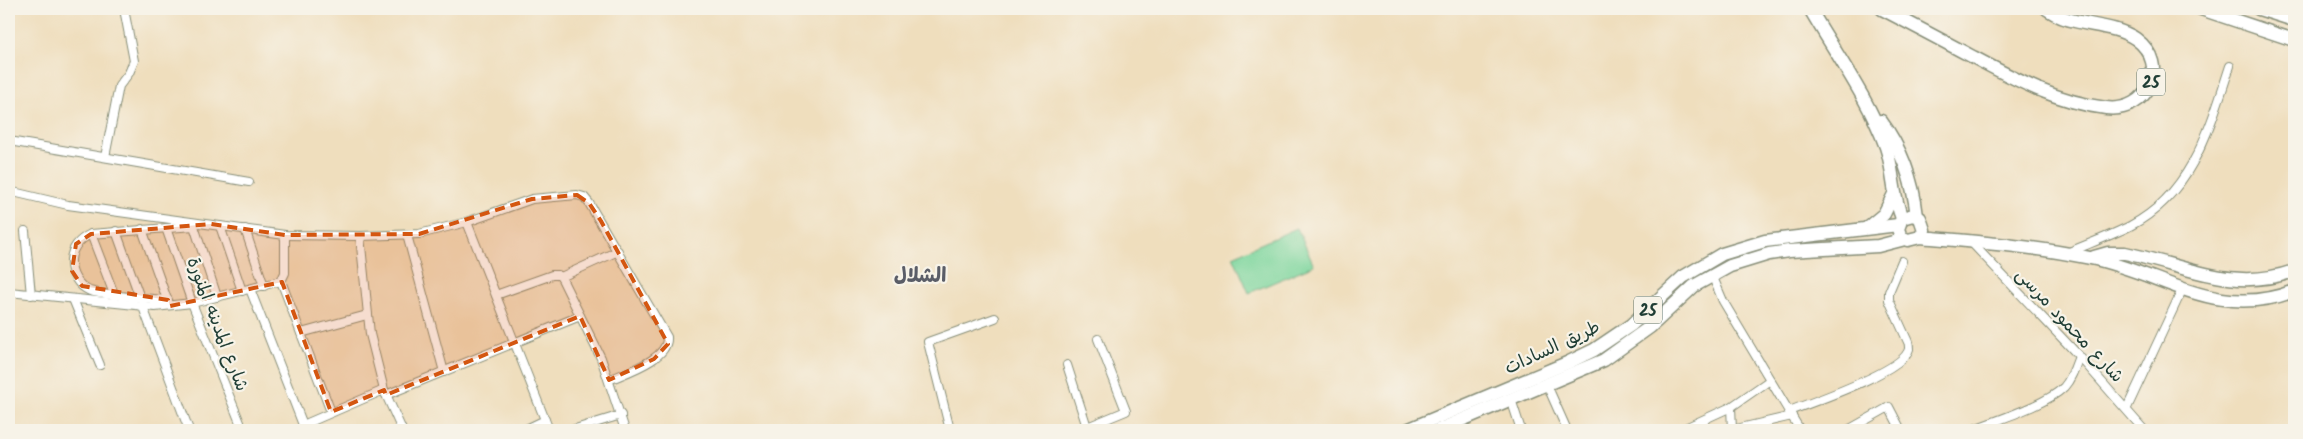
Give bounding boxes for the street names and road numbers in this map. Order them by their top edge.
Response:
road number: 25 [2137,68,2165,95]
street label: شارع المدينه المنورة [178,253,255,396]
street label: شارع محمود مرسى [2008,262,2130,390]
road number: 25 [1634,296,1662,324]
street label: طريق السادات [1500,313,1605,383]

